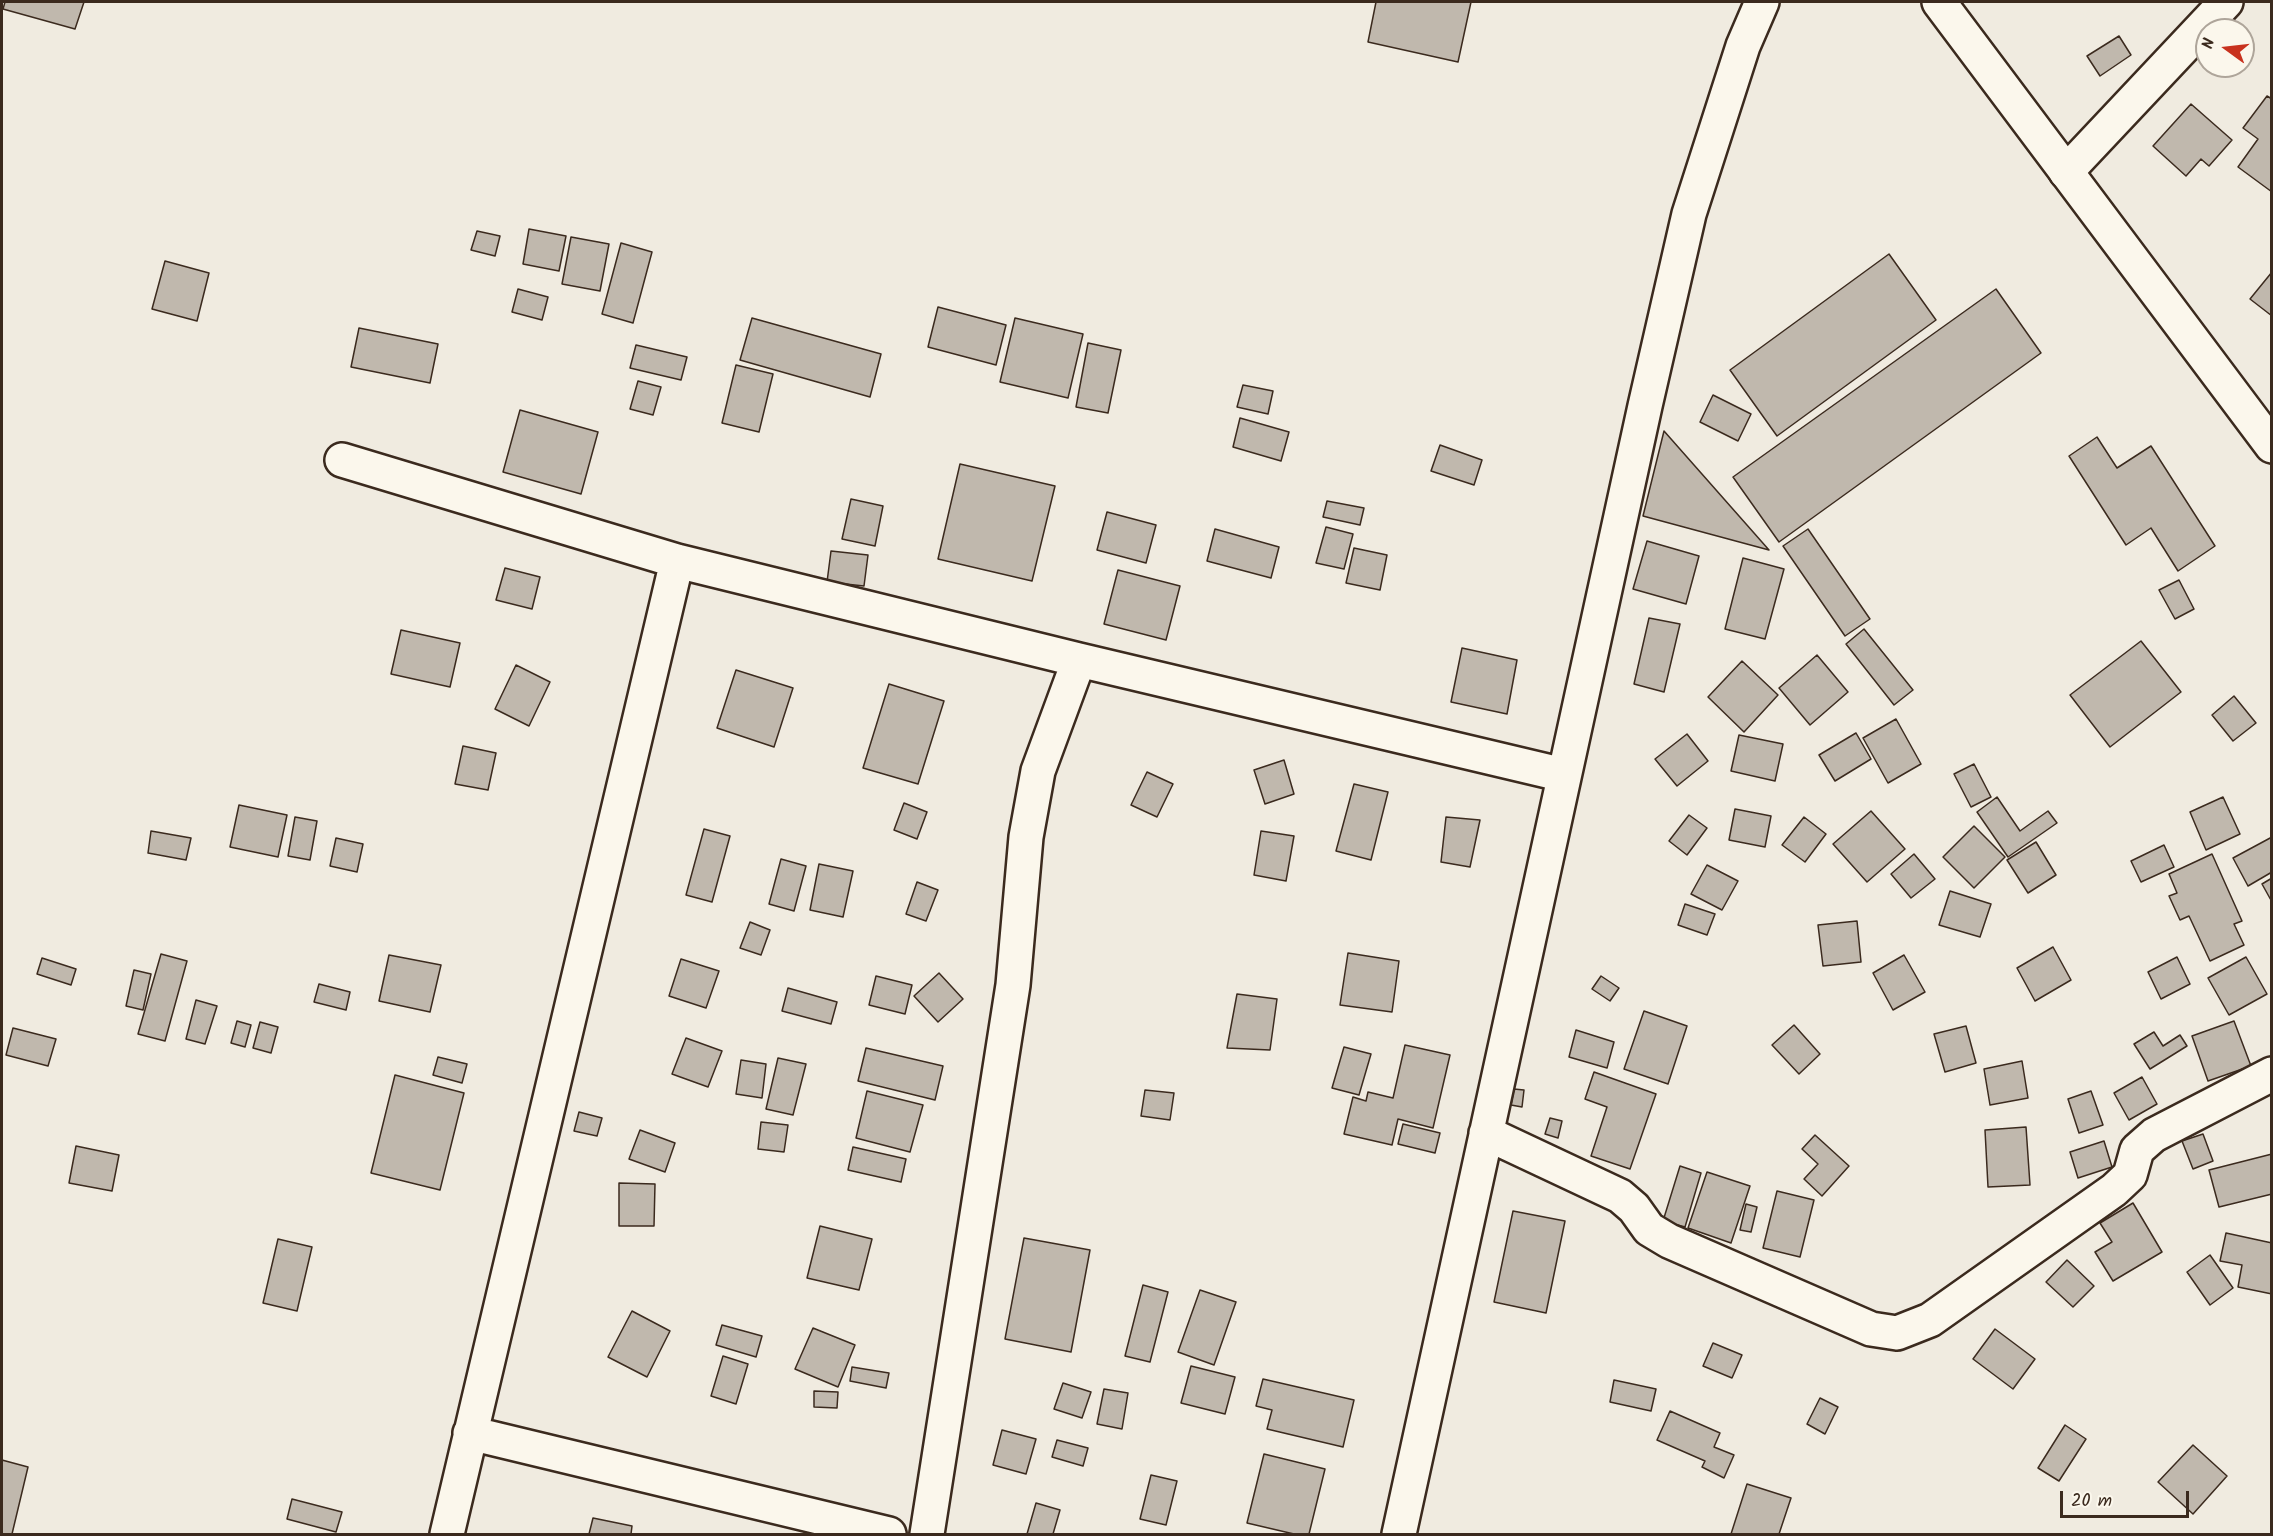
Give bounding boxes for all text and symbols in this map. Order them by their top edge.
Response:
north arrow [2195,18,2255,78]
text: N [2196,36,2222,52]
scale bar [2063,1479,2192,1517]
text: 20 m [2071,1487,2112,1516]

